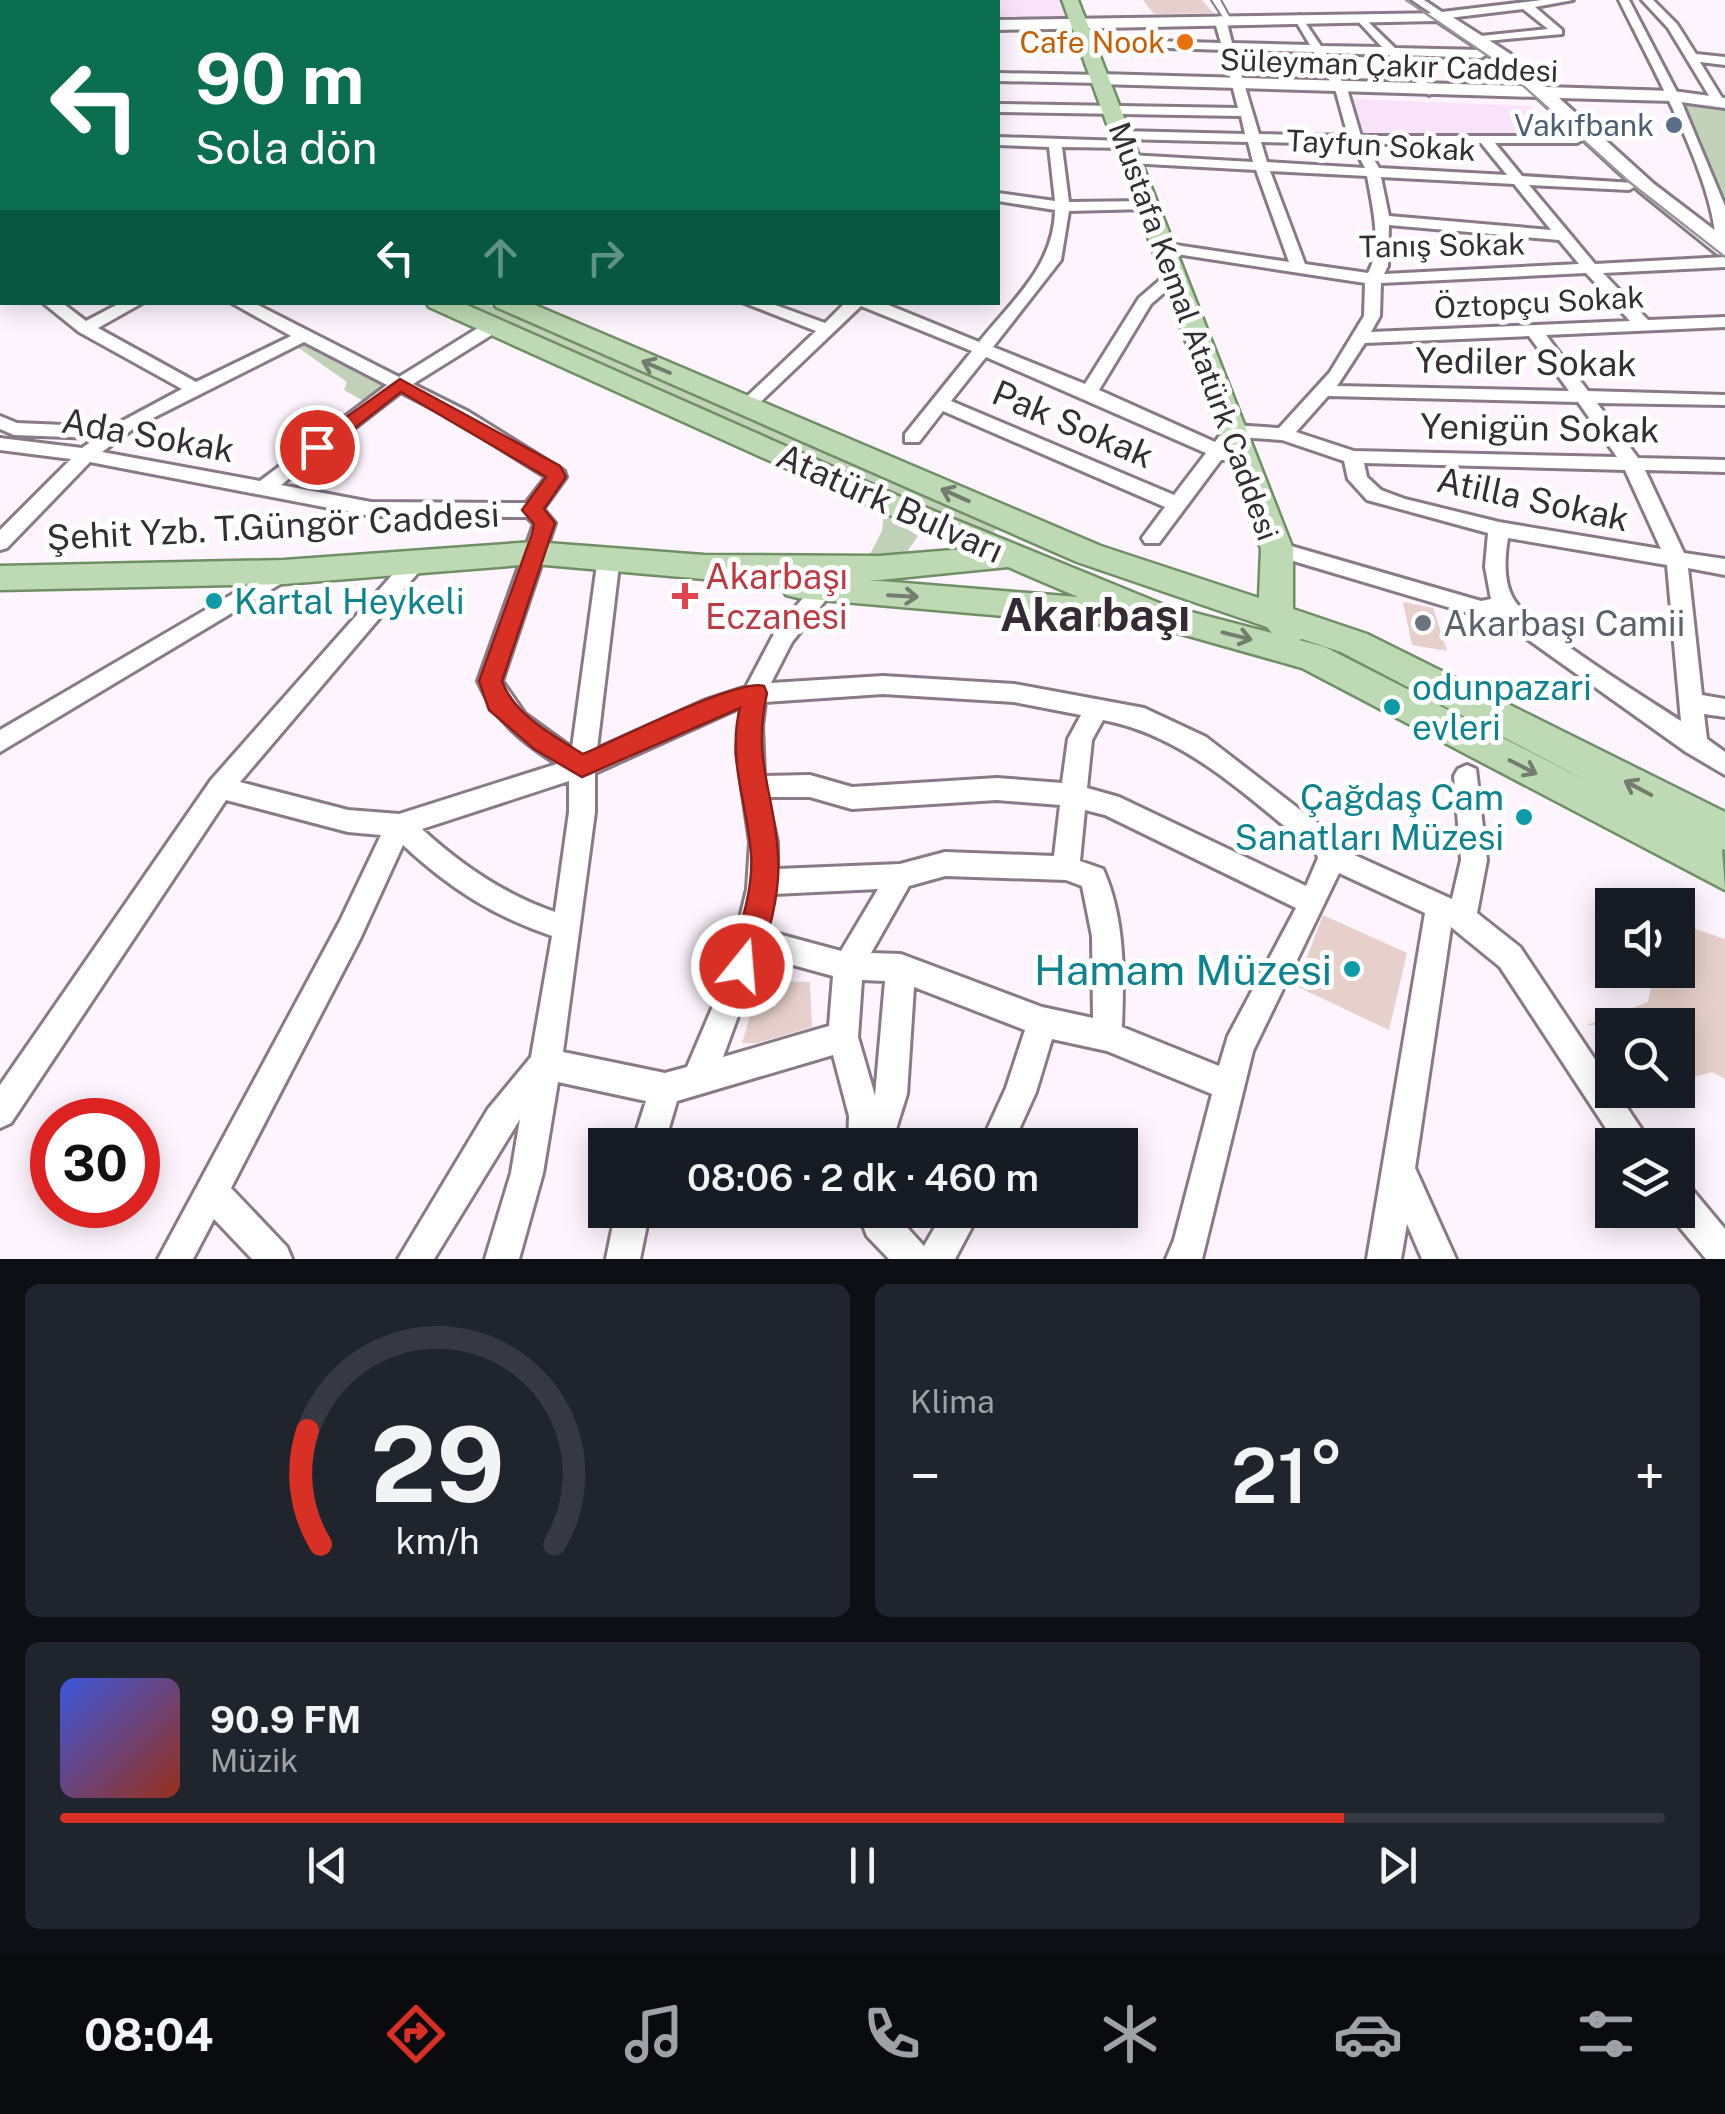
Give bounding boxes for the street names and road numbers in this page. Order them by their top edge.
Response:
street label: Süleyman Çakır Caddesi [1219,41,1559,89]
street label: Mustafa Kemal Atatürk Caddesi [1101,117,1287,545]
street label: Tayfun Sokak [1285,122,1477,168]
street label: Tanış Sokak [1358,226,1526,264]
street label: Öztopçu Sokak [1433,279,1645,325]
street label: Yediler Sokak [1415,340,1637,384]
street label: Pak Sokak [986,372,1160,476]
street label: Ada Sokak [58,400,238,470]
street label: Yenigün Sokak [1420,405,1660,451]
street label: Atatürk Bulvarı [770,435,1010,571]
street label: Atilla Sokak [1433,459,1633,539]
street label: Şehit Yzb. T.Güngör Caddesi [46,494,500,558]

